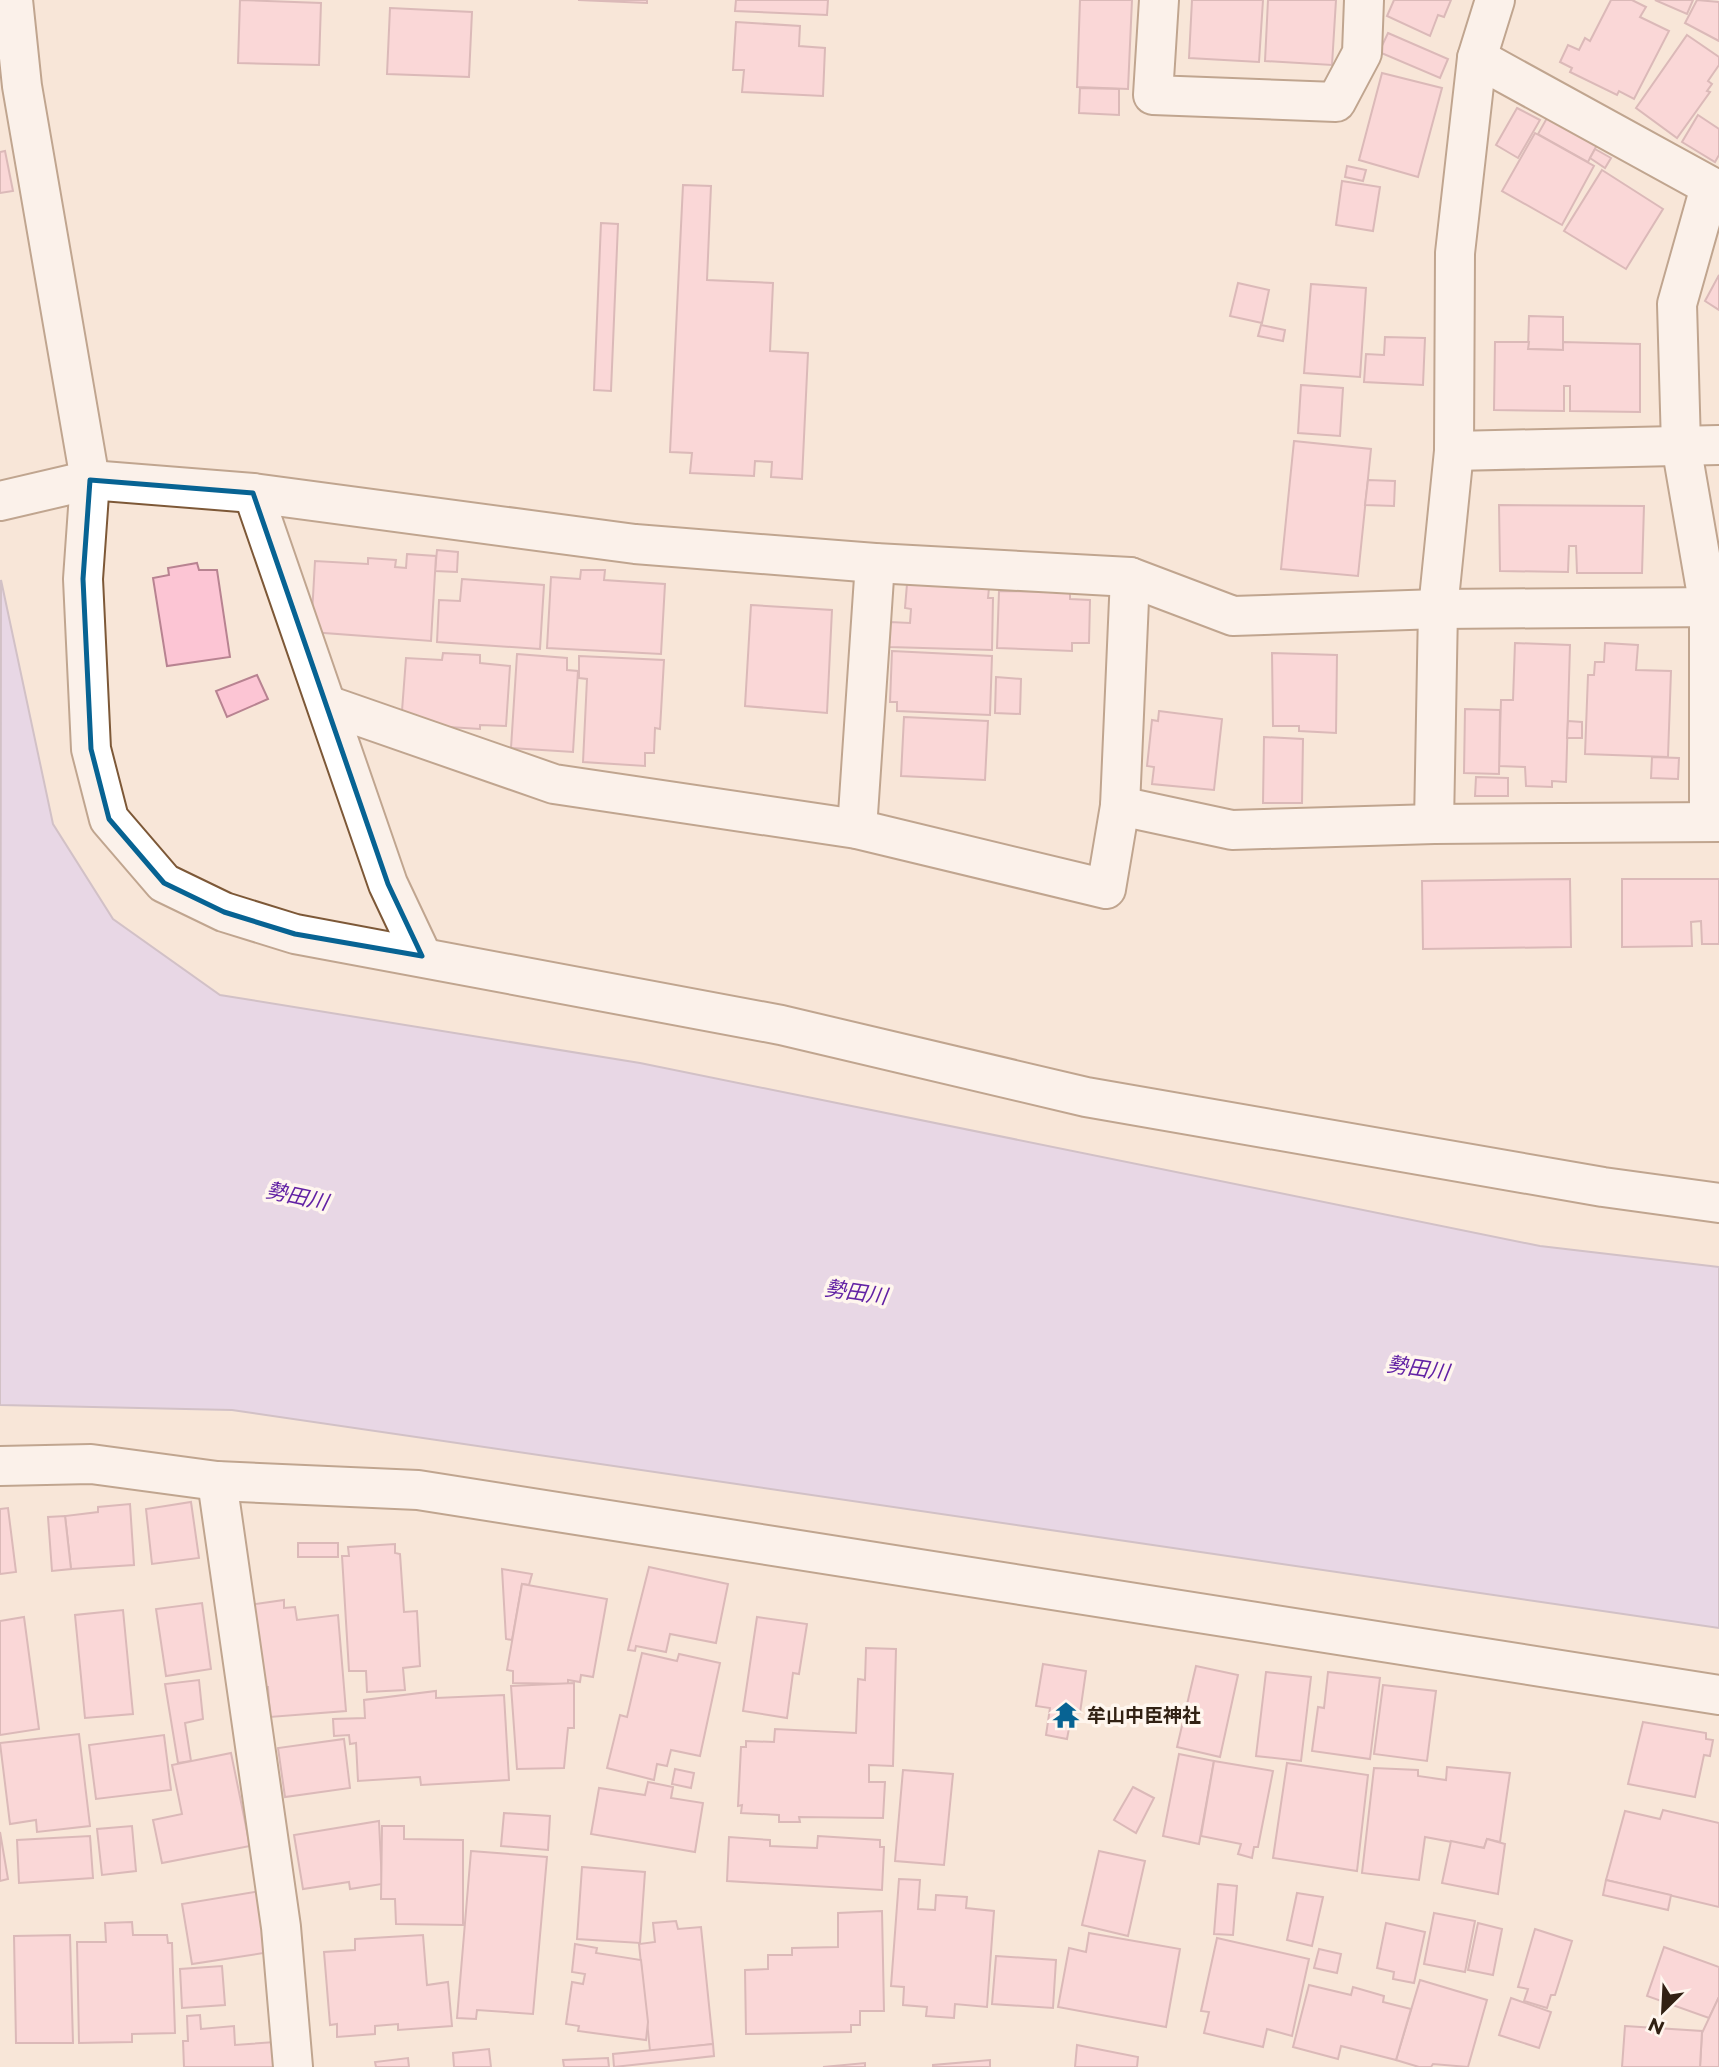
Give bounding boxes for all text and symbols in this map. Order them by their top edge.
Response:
water label: 勢田川 [264,1177,332,1215]
water label: 勢田川 [823,1275,891,1309]
water label: 勢田川 [1385,1351,1453,1385]
temple icon: 牟山中臣神社 [1051,1700,1081,1730]
place label: 牟山中臣神社 [1087,1704,1201,1727]
north arrow [1628,1976,1698,2046]
text: N [1645,2012,1668,2040]

